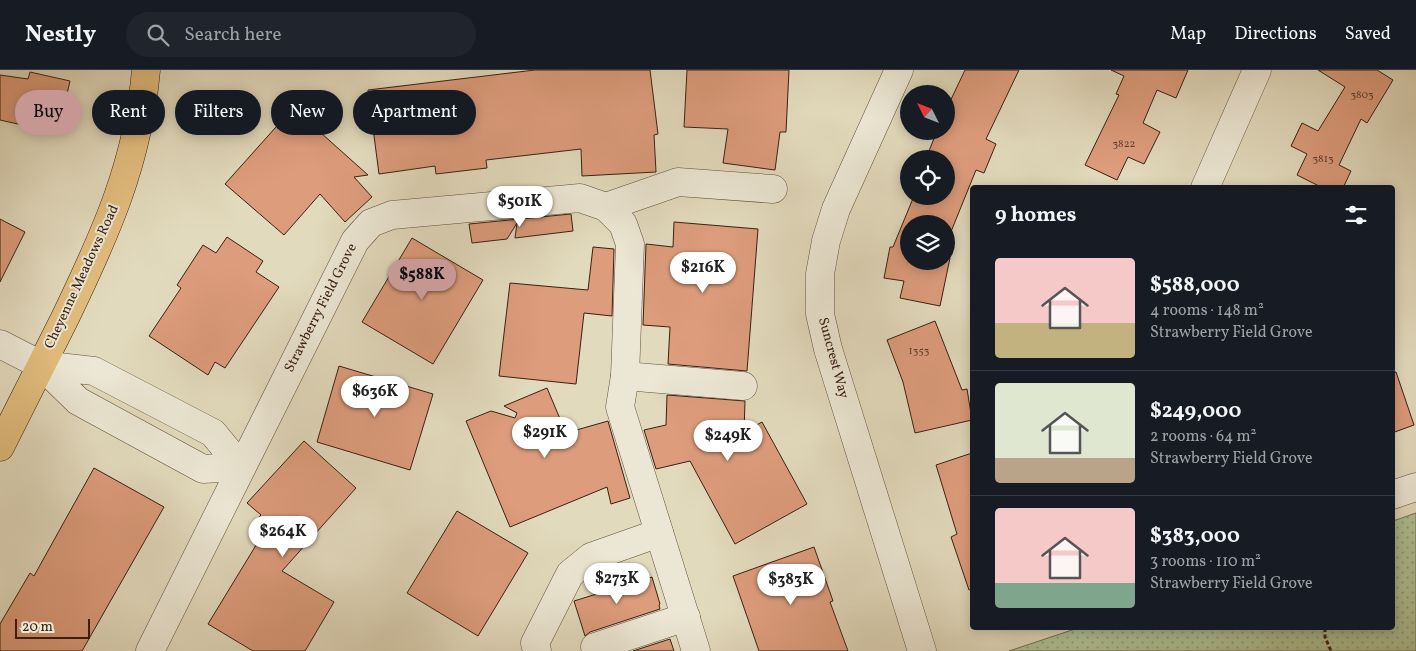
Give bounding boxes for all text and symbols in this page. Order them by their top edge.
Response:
search box [126,12,476,57]
text: Nestly [25,18,96,52]
icon: search [144,21,172,49]
text: Search here [184,22,282,48]
text: Map [1170,22,1206,47]
text: Directions [1234,22,1317,47]
text: Saved [1345,22,1391,47]
north arrow [900,85,955,140]
map controls [900,85,955,270]
house number: 3803 [1350,88,1374,103]
chip: Buy [15,90,82,135]
chip: Rent [92,90,165,135]
chip: Filters [175,90,261,135]
chip: New [271,90,343,135]
chip: Apartment [353,90,476,135]
house number: 3822 [1112,137,1136,152]
button: locate [900,150,955,205]
house number: 3813 [1312,152,1334,167]
pin: $501K [485,186,555,228]
text: $501K [498,191,542,213]
text: 9 homes [995,201,1076,230]
icon: filters [1342,201,1370,229]
street label: Cheyenne Meadows Road [40,202,124,352]
button: layers [900,215,955,270]
street label: Strawberry Field Grove [280,240,362,376]
pin: $216K [668,252,738,294]
text: $216K [681,257,725,279]
pin: $588K [387,258,457,301]
text: $588K [399,264,445,286]
text: $588,000 [1150,271,1240,300]
icon: home [1035,278,1095,338]
text: 4 rooms · 148 m² [1150,300,1264,322]
street label: Suncrest Way [813,315,853,401]
text: Strawberry Field Grove [1150,322,1313,344]
house number: 1353 [909,344,930,359]
pin: $636K [340,376,410,418]
text: $636K [352,381,398,403]
text: $249,000 [1150,397,1241,426]
icon: home [1035,403,1095,463]
pin: $291K [510,416,580,459]
pin: $249K [693,420,763,462]
text: $291K [523,422,567,444]
text: $249K [705,425,751,447]
text: 2 rooms · 64 m² [1150,426,1257,448]
text: Strawberry Field Grove [1150,448,1313,470]
pin: $264K [248,516,318,558]
text: $264K [259,521,307,543]
text: $383,000 [1150,522,1240,551]
icon: home [1035,528,1095,588]
text: 3 rooms · 110 m² [1150,551,1261,573]
pin: $273K [582,562,652,605]
pin: $383K [756,564,826,606]
text: $273K [595,568,639,590]
text: $383K [768,569,814,591]
text: Strawberry Field Grove [1150,573,1313,595]
scale bar [15,616,90,639]
text: 20 m [22,618,53,637]

